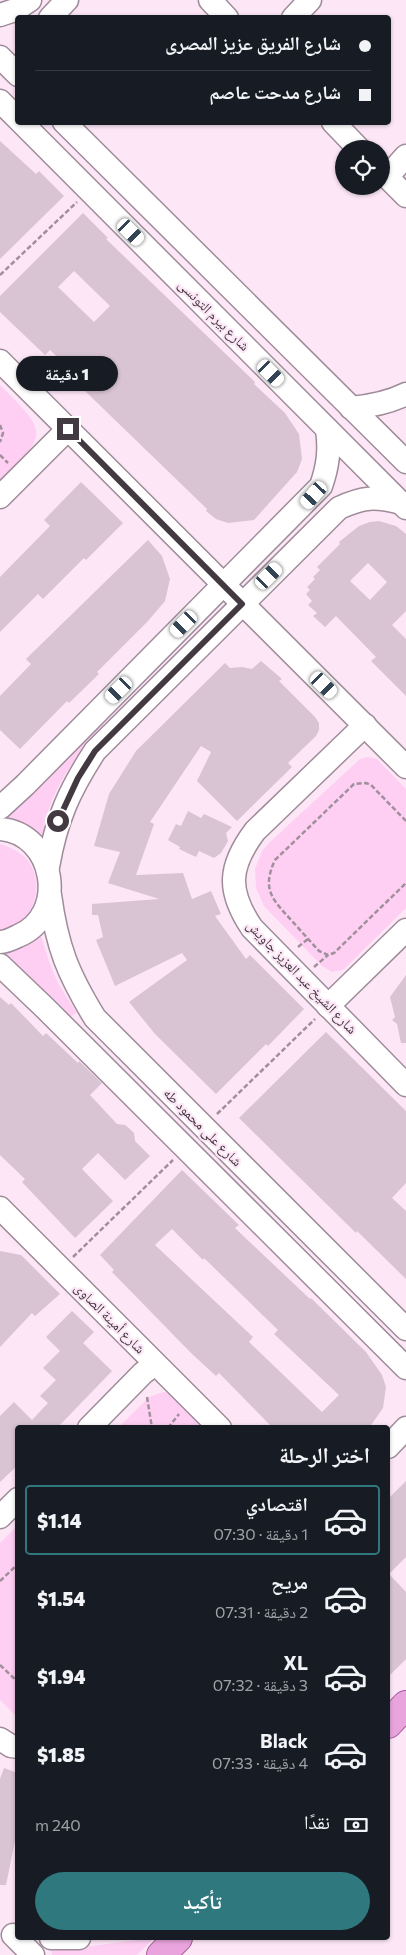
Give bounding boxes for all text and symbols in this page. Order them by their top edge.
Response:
text: شارع الفريق عزيز المصرى [165,31,341,54]
text: شارع مدحت عاصم [209,80,341,103]
map controls [335,140,390,195]
button: locate [335,140,390,195]
car [115,216,146,248]
street label: شارع بيرم التونسى [174,275,254,355]
callout: 1 دقيقة [17,356,119,392]
car [255,357,286,389]
text: 1 دقيقة [45,364,89,383]
route end [57,418,79,440]
car [298,479,329,511]
car [253,560,284,592]
car [168,608,199,640]
car [308,669,339,701]
car [103,674,134,706]
route start [47,810,69,832]
street label: شارع الشيخ عبد العزيز جاويش [242,916,361,1038]
street label: شارع على محمود طه [159,1084,246,1171]
street label: شارع أمينة الصاوى [70,1279,149,1358]
text: اختر الرحلة [279,1441,370,1468]
text: اقتصادي [246,1492,308,1515]
icon: car [323,1498,368,1543]
text: $1.14 [37,1509,82,1532]
text: 1 دقيقة · 07:30 [213,1524,308,1543]
text: مريح [271,1570,308,1593]
icon: car [323,1576,368,1621]
text: $1.54 [37,1587,85,1610]
text: 2 دقيقة · 07:31 [215,1602,308,1621]
text: XL [283,1651,308,1674]
icon: car [323,1654,368,1699]
text: $1.94 [37,1665,86,1688]
text: 3 دقيقة · 07:32 [213,1675,308,1694]
text: Black [260,1729,308,1752]
icon: car [323,1732,368,1777]
text: $1.85 [37,1743,85,1766]
text: 4 دقيقة · 07:33 [212,1753,308,1772]
text: نقدًا [304,1810,330,1833]
icon: cash [342,1811,370,1839]
text: 240 m [35,1815,81,1834]
button: تأكيد [35,1872,370,1930]

